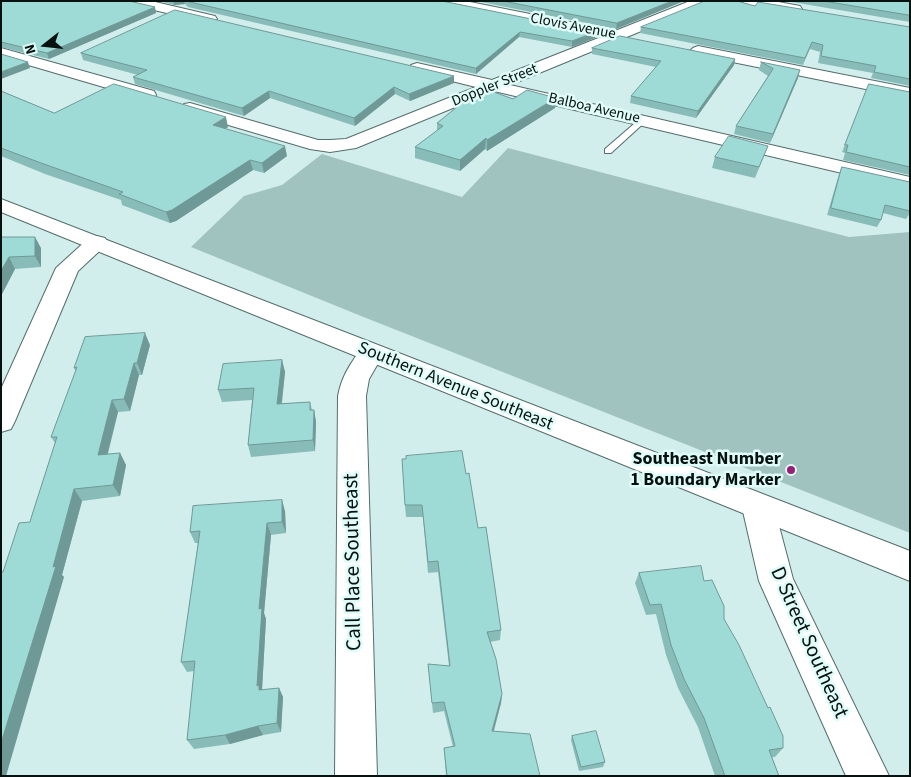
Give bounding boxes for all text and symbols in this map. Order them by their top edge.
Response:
street label: Clovis Avenue [529,10,617,44]
north arrow [20,20,70,70]
text: N [20,42,41,56]
street label: Doppler Street [449,61,541,111]
street label: Balboa Avenue [547,90,641,128]
street label: Southern Avenue Southeast [354,338,556,436]
place label: Southeast Number 1 Boundary Marker [630,449,781,492]
marker: Southeast Number 1 Boundary Marker [785,464,797,476]
street label: Call Place Southeast [340,473,368,651]
street label: D Street Southeast [763,564,853,722]

